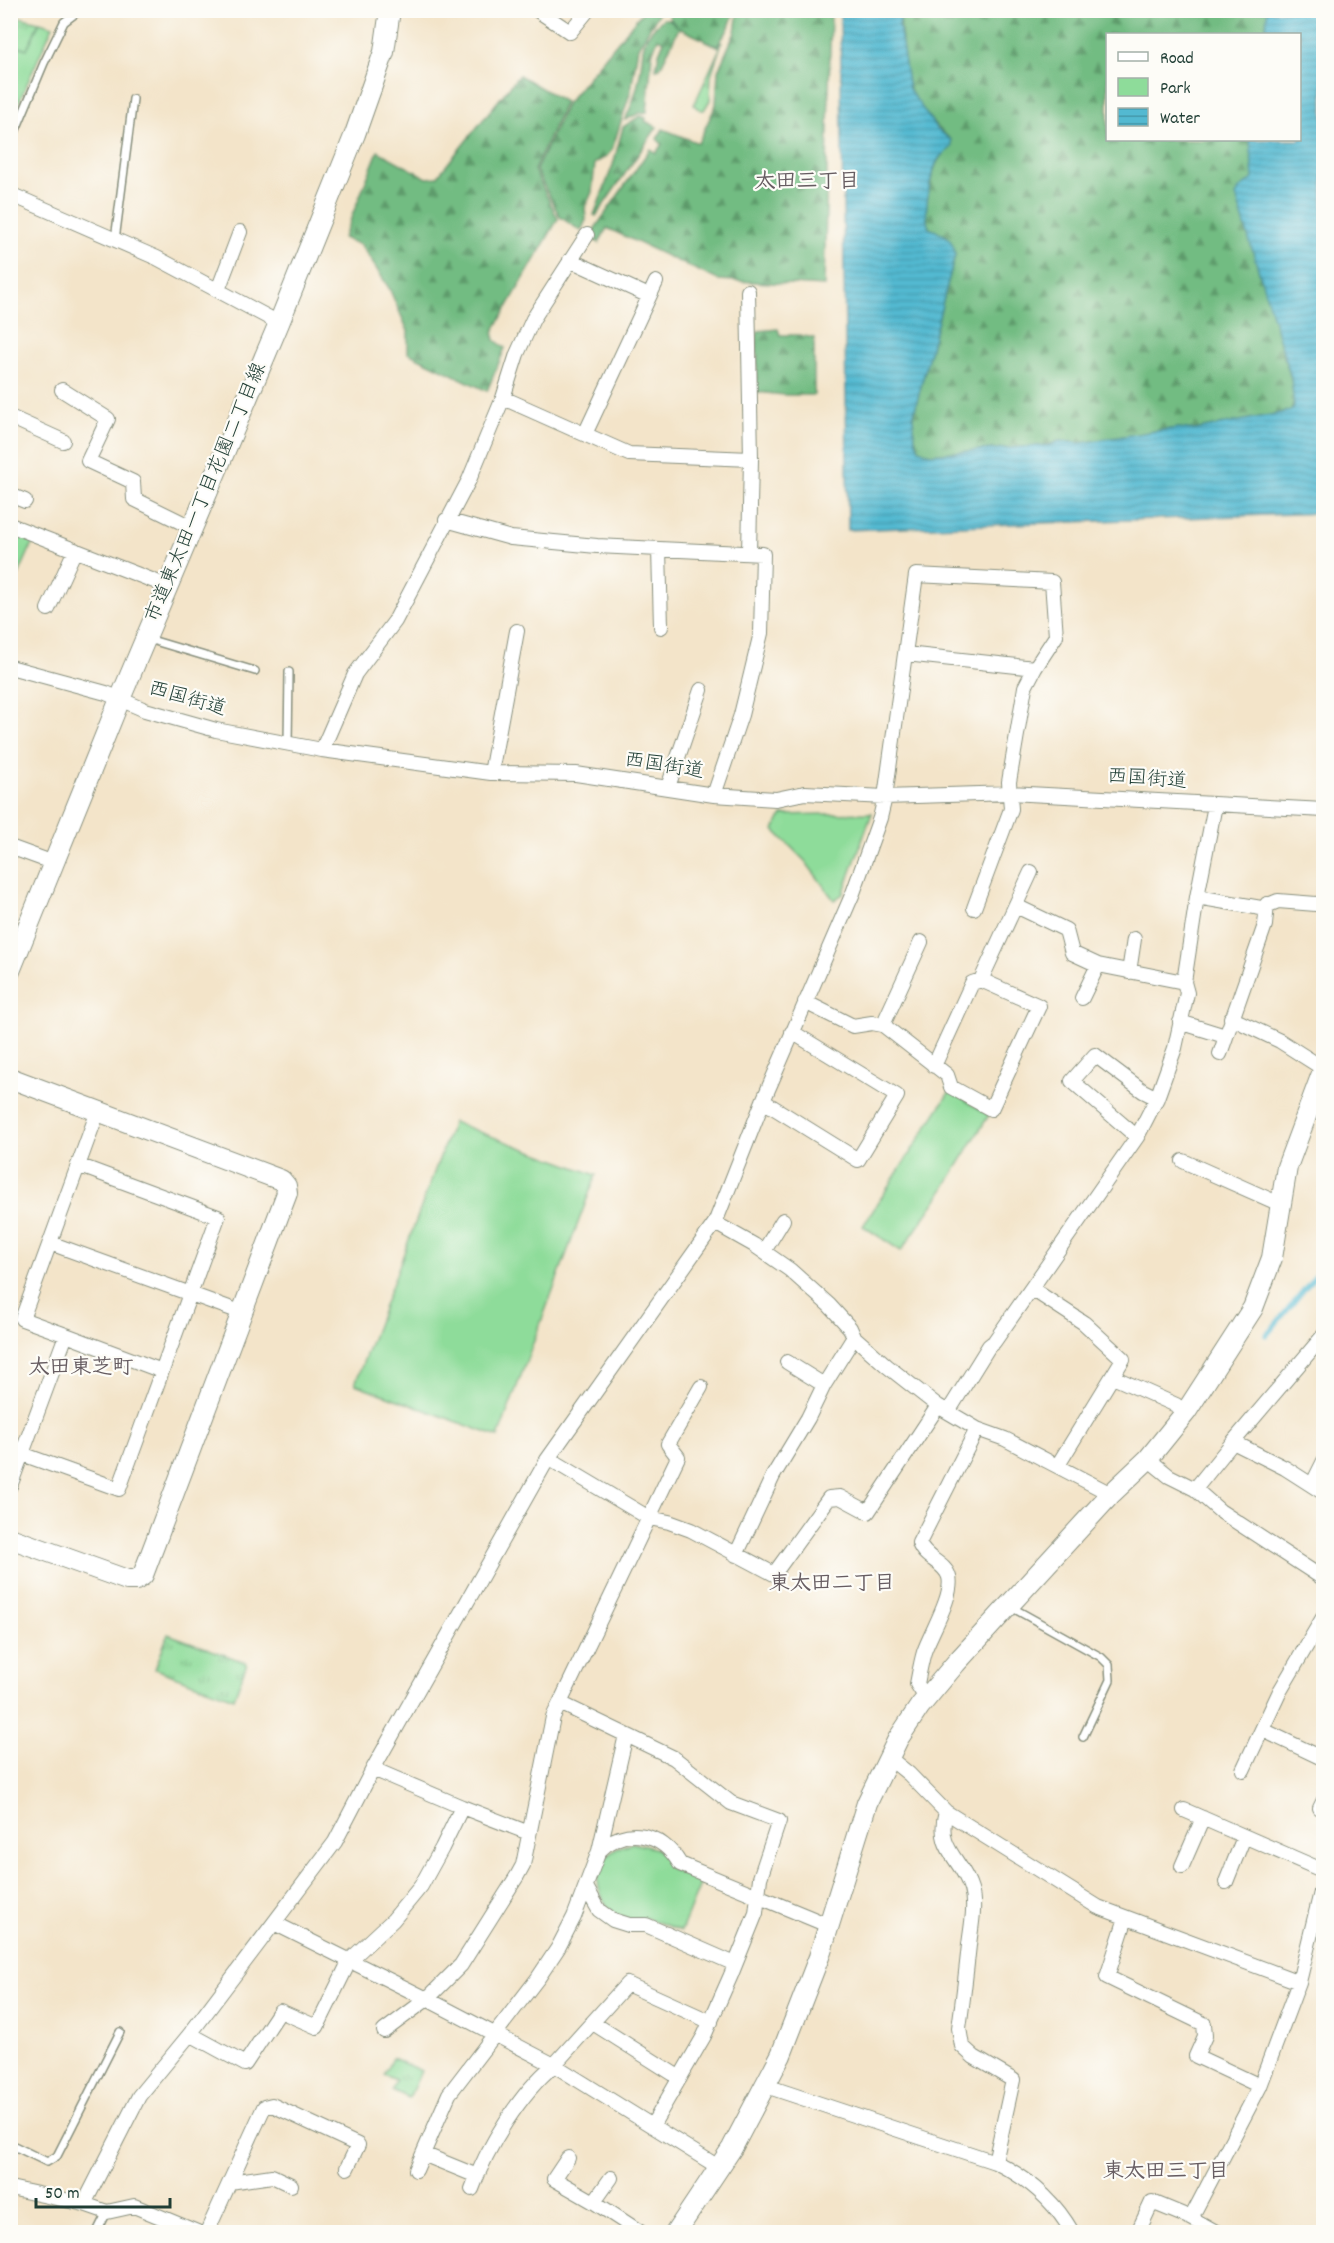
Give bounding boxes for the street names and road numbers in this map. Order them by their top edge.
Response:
street label: 市道東太田一丁目花園二丁目線 [139,359,275,627]
street label: 西国街道 [145,676,229,724]
street label: 西国街道 [622,747,706,787]
street label: 西国街道 [1106,763,1188,797]

